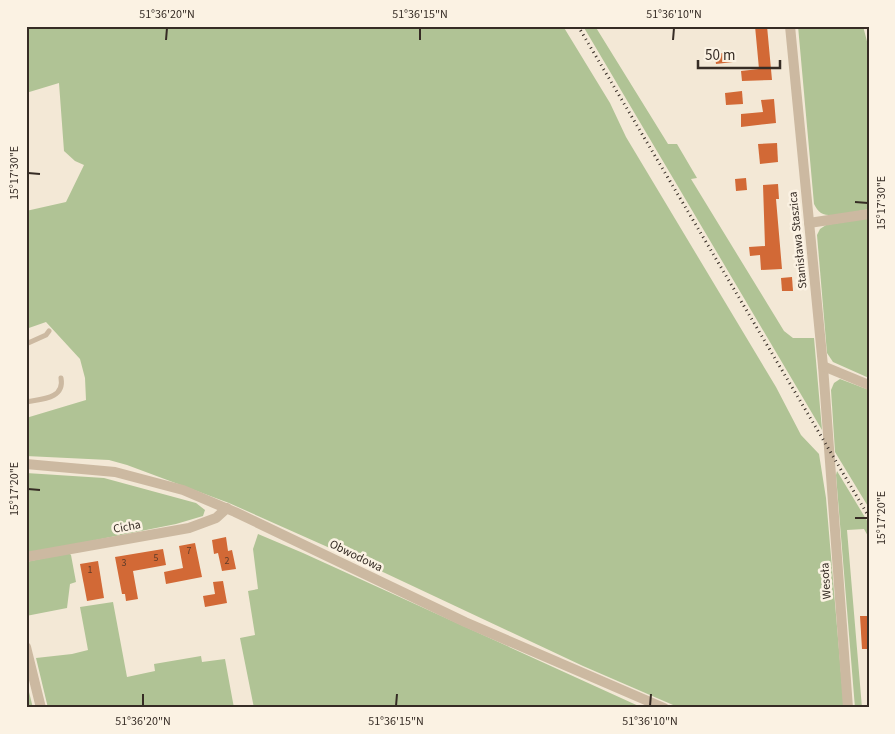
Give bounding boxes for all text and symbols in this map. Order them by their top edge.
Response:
text: 51°36'20"N [139,6,195,23]
text: 51°36'15"N [392,6,448,23]
text: 51°36'10"N [646,6,702,23]
scale bar [698,38,780,70]
text: 50 m [705,45,735,66]
text: 15°17'30"E [6,146,23,200]
text: 15°17'30"E [873,176,890,230]
street label: Stanisława Staszica [784,191,812,289]
text: 15°17'20"E [6,462,23,516]
text: 15°17'20"E [873,491,890,545]
street label: Cicha [112,516,142,538]
street label: Obwodowa [327,536,385,576]
house number: 7 [187,544,192,558]
house number: 5 [154,551,159,565]
house number: 2 [225,554,230,568]
house number: 3 [122,556,127,570]
street label: Wesoła [816,562,836,600]
house number: 1 [88,563,93,577]
text: 51°36'20"N [115,713,171,730]
text: 51°36'15"N [368,713,424,730]
text: 51°36'10"N [622,713,678,730]

